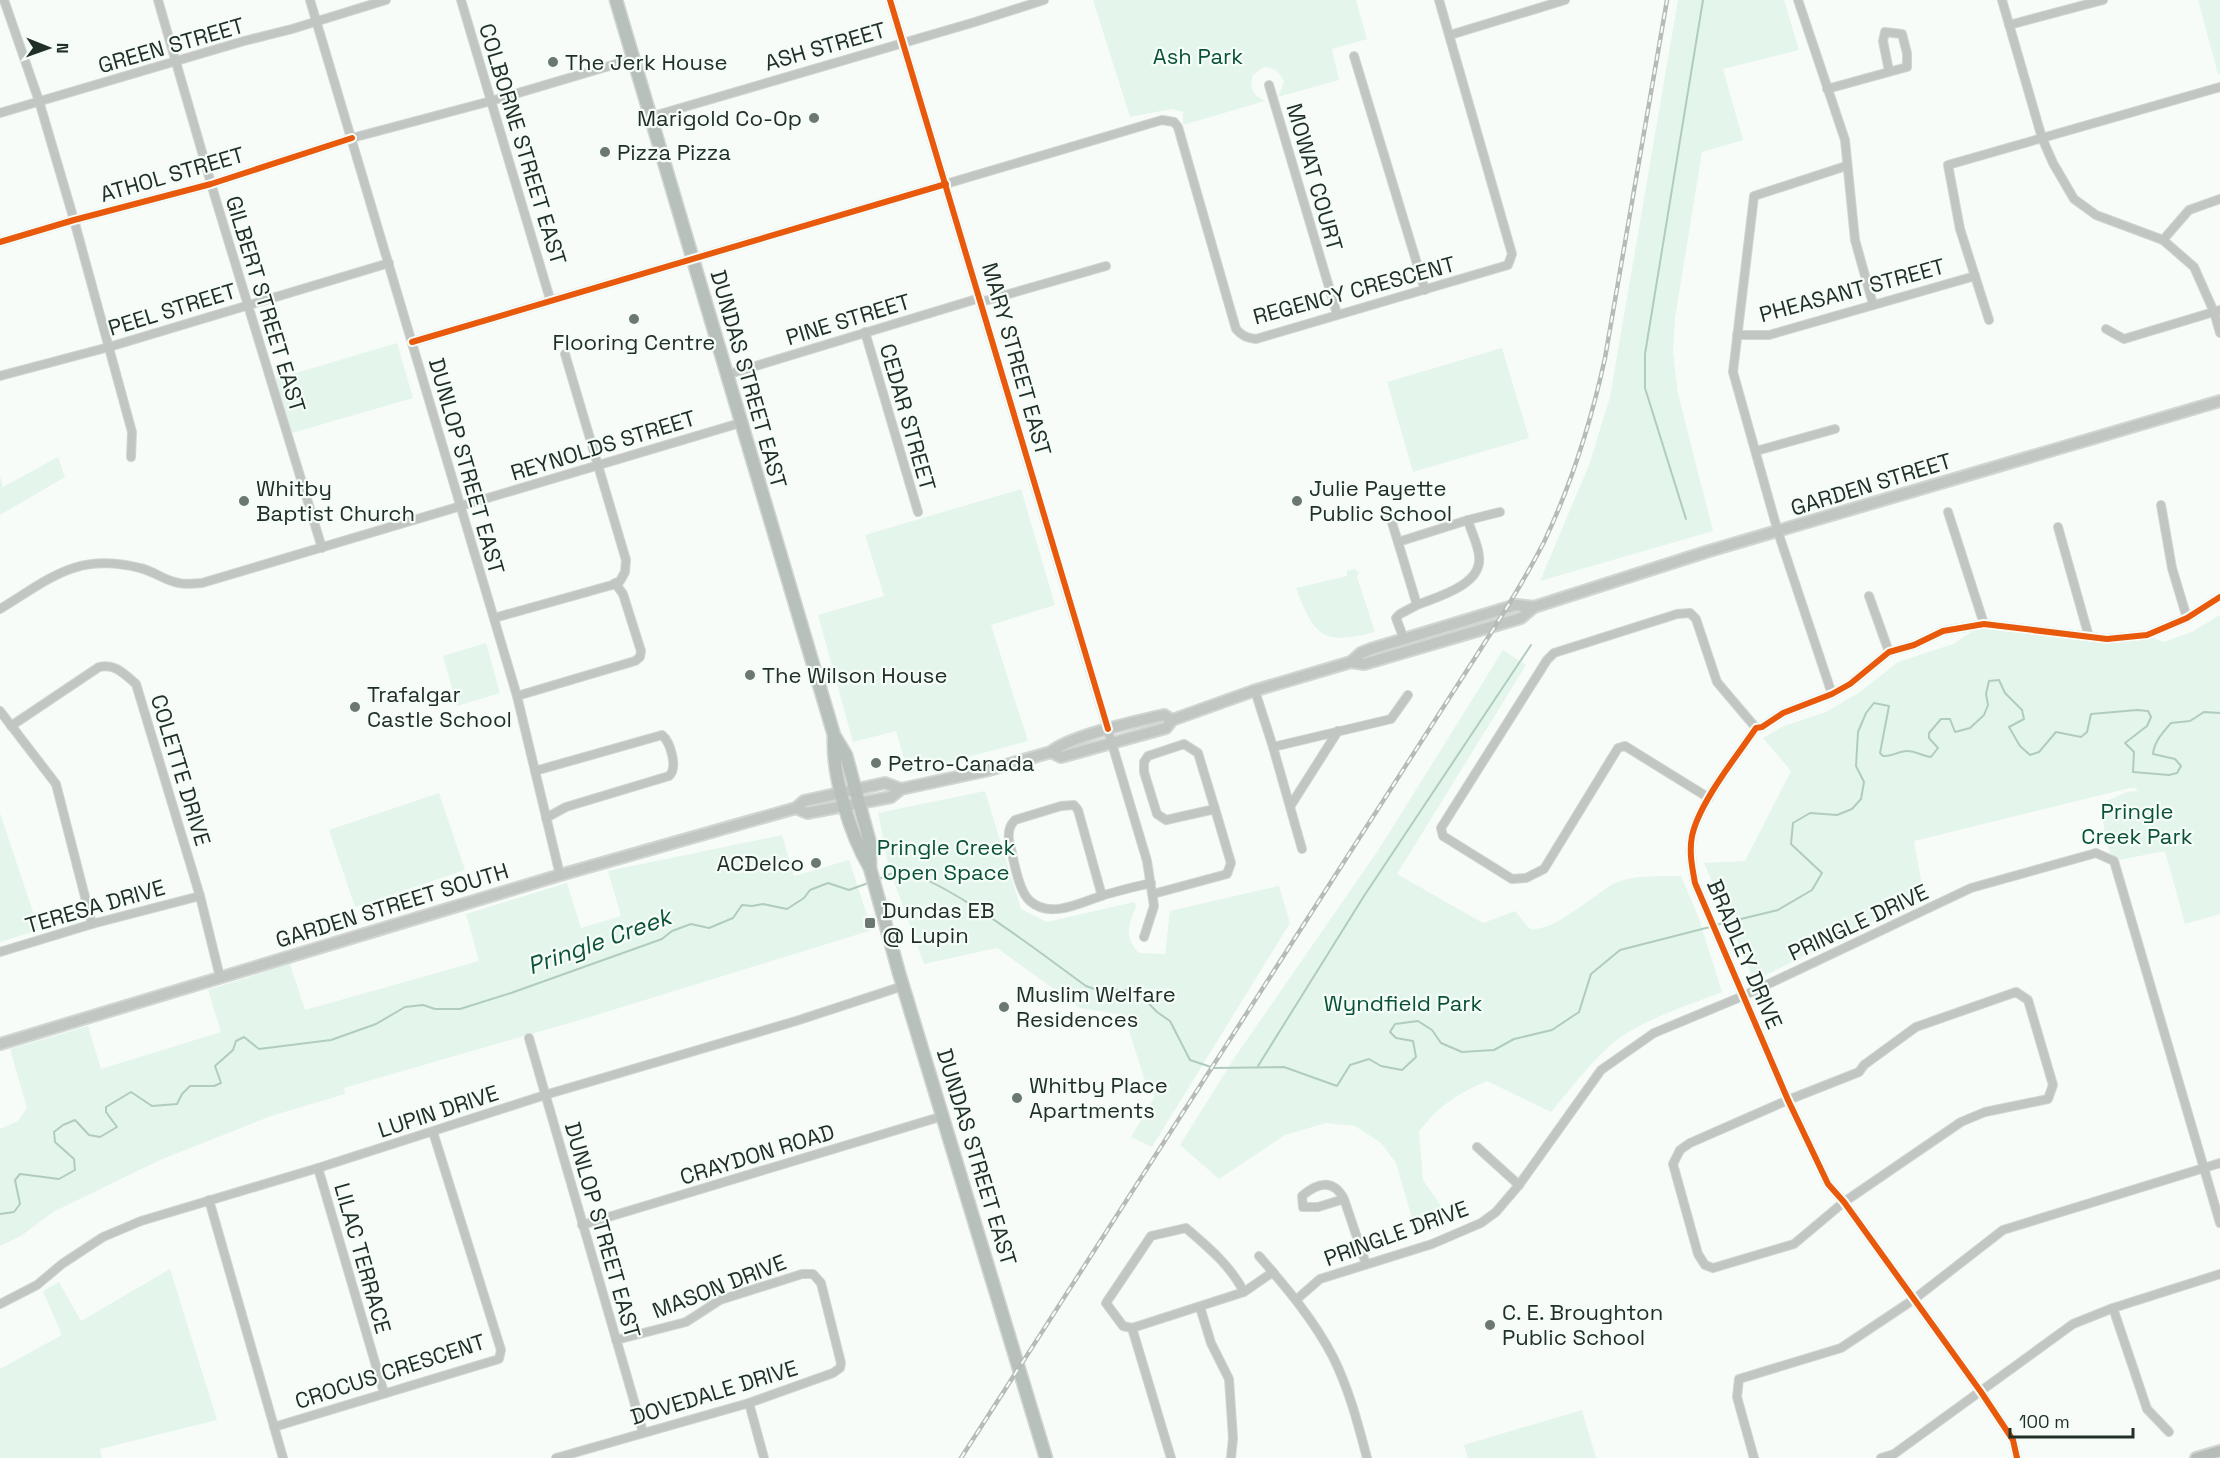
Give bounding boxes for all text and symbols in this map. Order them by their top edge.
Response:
street label: GREEN STREET [95,11,247,79]
street label: ASH STREET [761,15,889,77]
north arrow [18,18,78,78]
street label: COLBORNE STREET EAST [473,20,573,268]
park label: Ash Park [1153,42,1243,70]
text: N [52,43,73,54]
place label: The Jerk House [565,48,728,76]
marker: The Jerk House [546,55,560,69]
street label: MOWAT COURT [1281,100,1350,254]
place label: Marigold Co-Op [637,104,802,132]
marker: Marigold Co-Op [807,111,821,125]
place label: Pizza Pizza [617,138,731,166]
street label: ATHOL STREET [97,140,247,208]
marker: Pizza Pizza [598,145,612,159]
street label: GILBERT STREET EAST [220,192,312,416]
street label: REGENCY CRESCENT [1250,250,1458,330]
street label: PHEASANT STREET [1756,252,1948,328]
street label: MARY STREET EAST [976,259,1058,459]
street label: DUNDAS STREET EAST [704,267,794,491]
street label: PEEL STREET [105,276,239,342]
street label: PINE STREET [782,287,914,351]
marker: Flooring Centre [627,312,641,326]
place label: Flooring Centre [553,328,715,356]
street label: CEDAR STREET [874,340,942,494]
street label: DUNLOP STREET EAST [423,355,511,577]
street label: REYNOLDS STREET [507,404,699,486]
street label: GARDEN STREET [1787,446,1955,522]
place label: Whitby Baptist Church [256,474,415,527]
place label: Julie Payette Public School [1309,474,1452,527]
marker: Whitby Baptist Church [237,494,251,508]
marker: Julie Payette Public School [1290,494,1304,508]
place label: The Wilson House [762,661,947,689]
marker: The Wilson House [743,668,757,682]
place label: Trafalgar Castle School [367,680,512,733]
street label: COLETTE DRIVE [145,691,217,849]
marker: Trafalgar Castle School [348,700,362,714]
place label: Petro-Canada [888,749,1035,777]
marker: Petro-Canada [869,756,883,770]
park label: Pringle Creek Park [2081,797,2193,850]
park label: Pringle Creek Open Space [877,833,1015,886]
place label: ACDelco [716,849,804,877]
street label: GARDEN STREET SOUTH [272,856,512,954]
marker: ACDelco [809,856,823,870]
street label: TERESA DRIVE [22,873,168,939]
street label: BRADLEY DRIVE [1701,875,1789,1033]
street label: PRINGLE DRIVE [1783,877,1933,967]
place label: Dundas EB @ Lupin [882,896,994,949]
water label: Pringle Creek [523,900,678,981]
marker: Dundas EB @ Lupin [863,916,877,930]
place label: Muslim Welfare Residences [1016,980,1176,1033]
park label: Wyndfield Park [1324,989,1483,1017]
marker: Muslim Welfare Residences [997,1000,1011,1014]
street label: DUNDAS STREET EAST [931,1045,1023,1269]
place label: Whitby Place Apartments [1029,1071,1168,1124]
street label: LUPIN DRIVE [374,1078,502,1144]
marker: Whitby Place Apartments [1010,1091,1024,1105]
street label: CRAYDON ROAD [676,1117,838,1191]
street label: DUNLOP STREET EAST [559,1119,647,1341]
street label: LILAC TERRACE [328,1179,398,1337]
street label: PRINGLE DRIVE [1320,1194,1472,1272]
street label: MASON DRIVE [648,1248,790,1324]
place label: C. E. Broughton Public School [1502,1298,1663,1351]
marker: C. E. Broughton Public School [1483,1318,1497,1332]
street label: CROCUS CRESCENT [291,1327,489,1415]
street label: DOVEDALE DRIVE [627,1353,801,1431]
scale bar [2010,1401,2133,1439]
text: 100 m [2019,1410,2070,1433]

